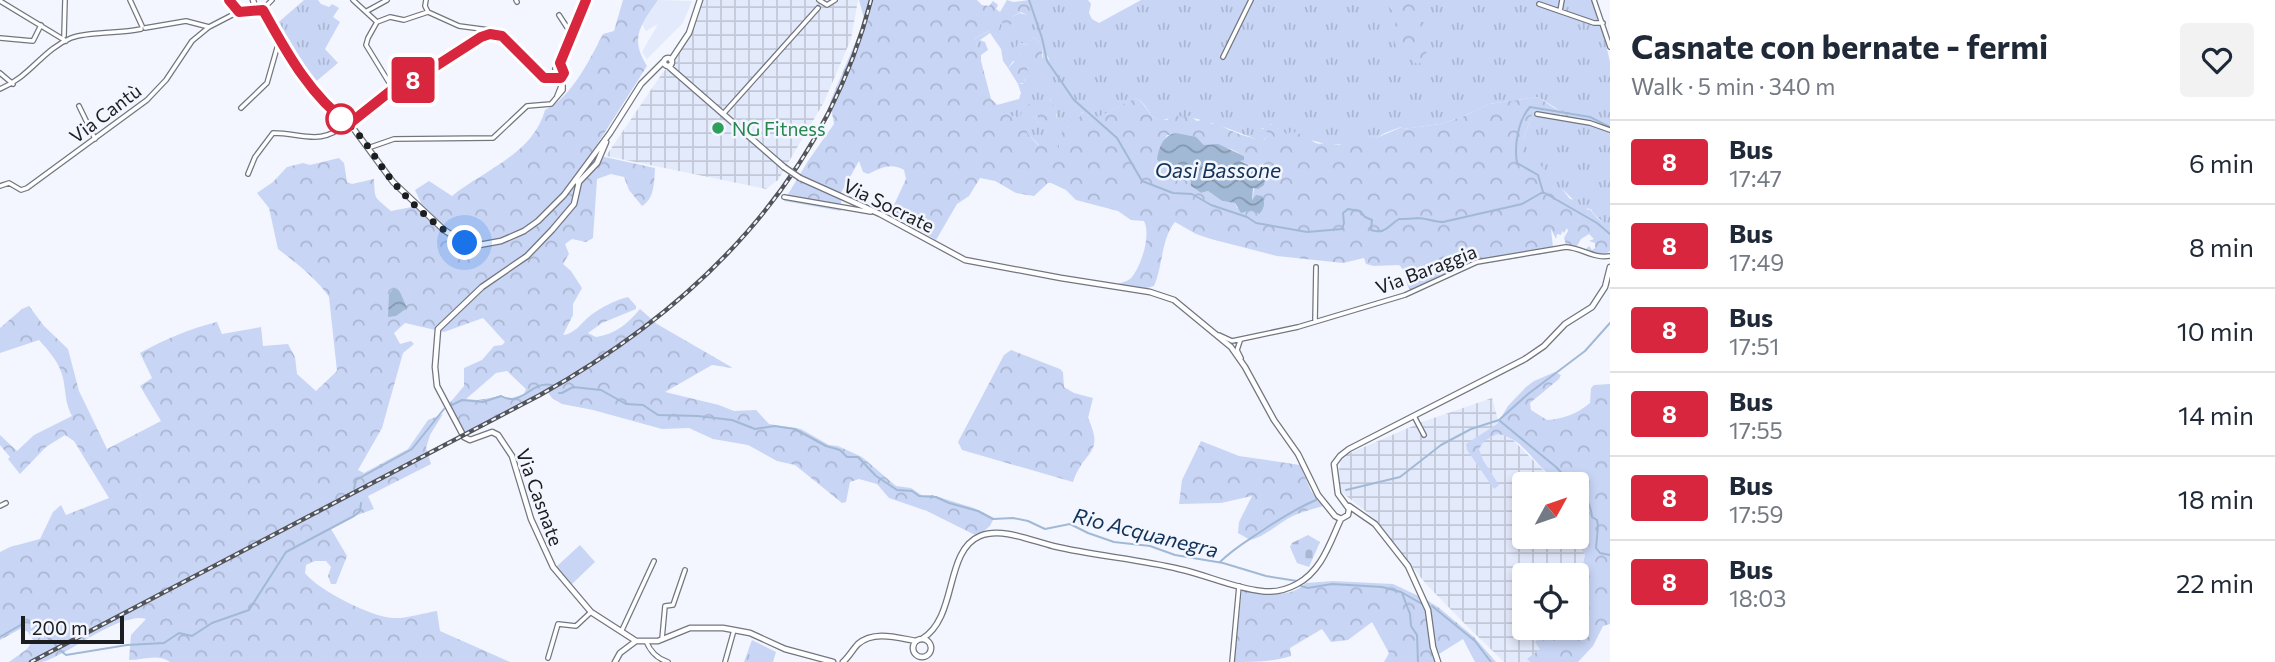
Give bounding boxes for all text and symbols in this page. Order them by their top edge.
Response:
button: heart [2180,23,2254,97]
text: Casnate con bernate - fermi [1631,25,2048,66]
line badge: 8 [390,57,436,103]
text: 8 [406,65,420,94]
text: Walk · 5 min · 340 m [1631,72,1835,100]
street label: Via Cantù [65,79,145,147]
unlabelled marker [326,104,356,134]
place label: NG Fitness [732,117,826,140]
marker: NG Fitness [710,120,726,136]
text: Bus [1729,133,1773,164]
text: 8 [1662,147,1677,176]
text: 6 min [2189,147,2254,178]
water label: Oasi Bassone [1155,157,1281,182]
text: 17:47 [1729,164,1782,192]
street label: Via Socrate [840,173,938,237]
text: Bus [1729,217,1773,248]
your location [447,225,482,260]
text: 8 [1662,231,1677,260]
text: 8 min [2189,231,2254,262]
street label: Via Baraggia [1372,239,1480,299]
text: 17:49 [1729,248,1784,276]
text: Bus [1729,301,1773,332]
text: 8 [1662,315,1677,344]
text: 10 min [2177,315,2254,346]
text: 17:51 [1729,332,1779,360]
text: Bus [1729,385,1773,416]
text: 8 [1662,399,1677,428]
text: 14 min [2178,399,2254,430]
text: 17:55 [1729,416,1783,444]
street label: Via Casnate [512,445,568,549]
text: Bus [1729,469,1773,500]
north arrow [1512,472,1589,550]
map controls [1512,472,1589,640]
text: 8 [1662,483,1677,512]
text: 18 min [2178,483,2254,514]
text: 17:59 [1729,500,1784,528]
water label: Rio Acquanegra [1071,502,1221,562]
text: Bus [1729,553,1773,584]
button: locate [1512,563,1589,640]
text: 8 [1662,567,1677,596]
text: 22 min [2176,567,2254,598]
text: 18:03 [1729,584,1786,612]
scale bar [21,613,124,645]
text: 200 m [32,616,88,639]

